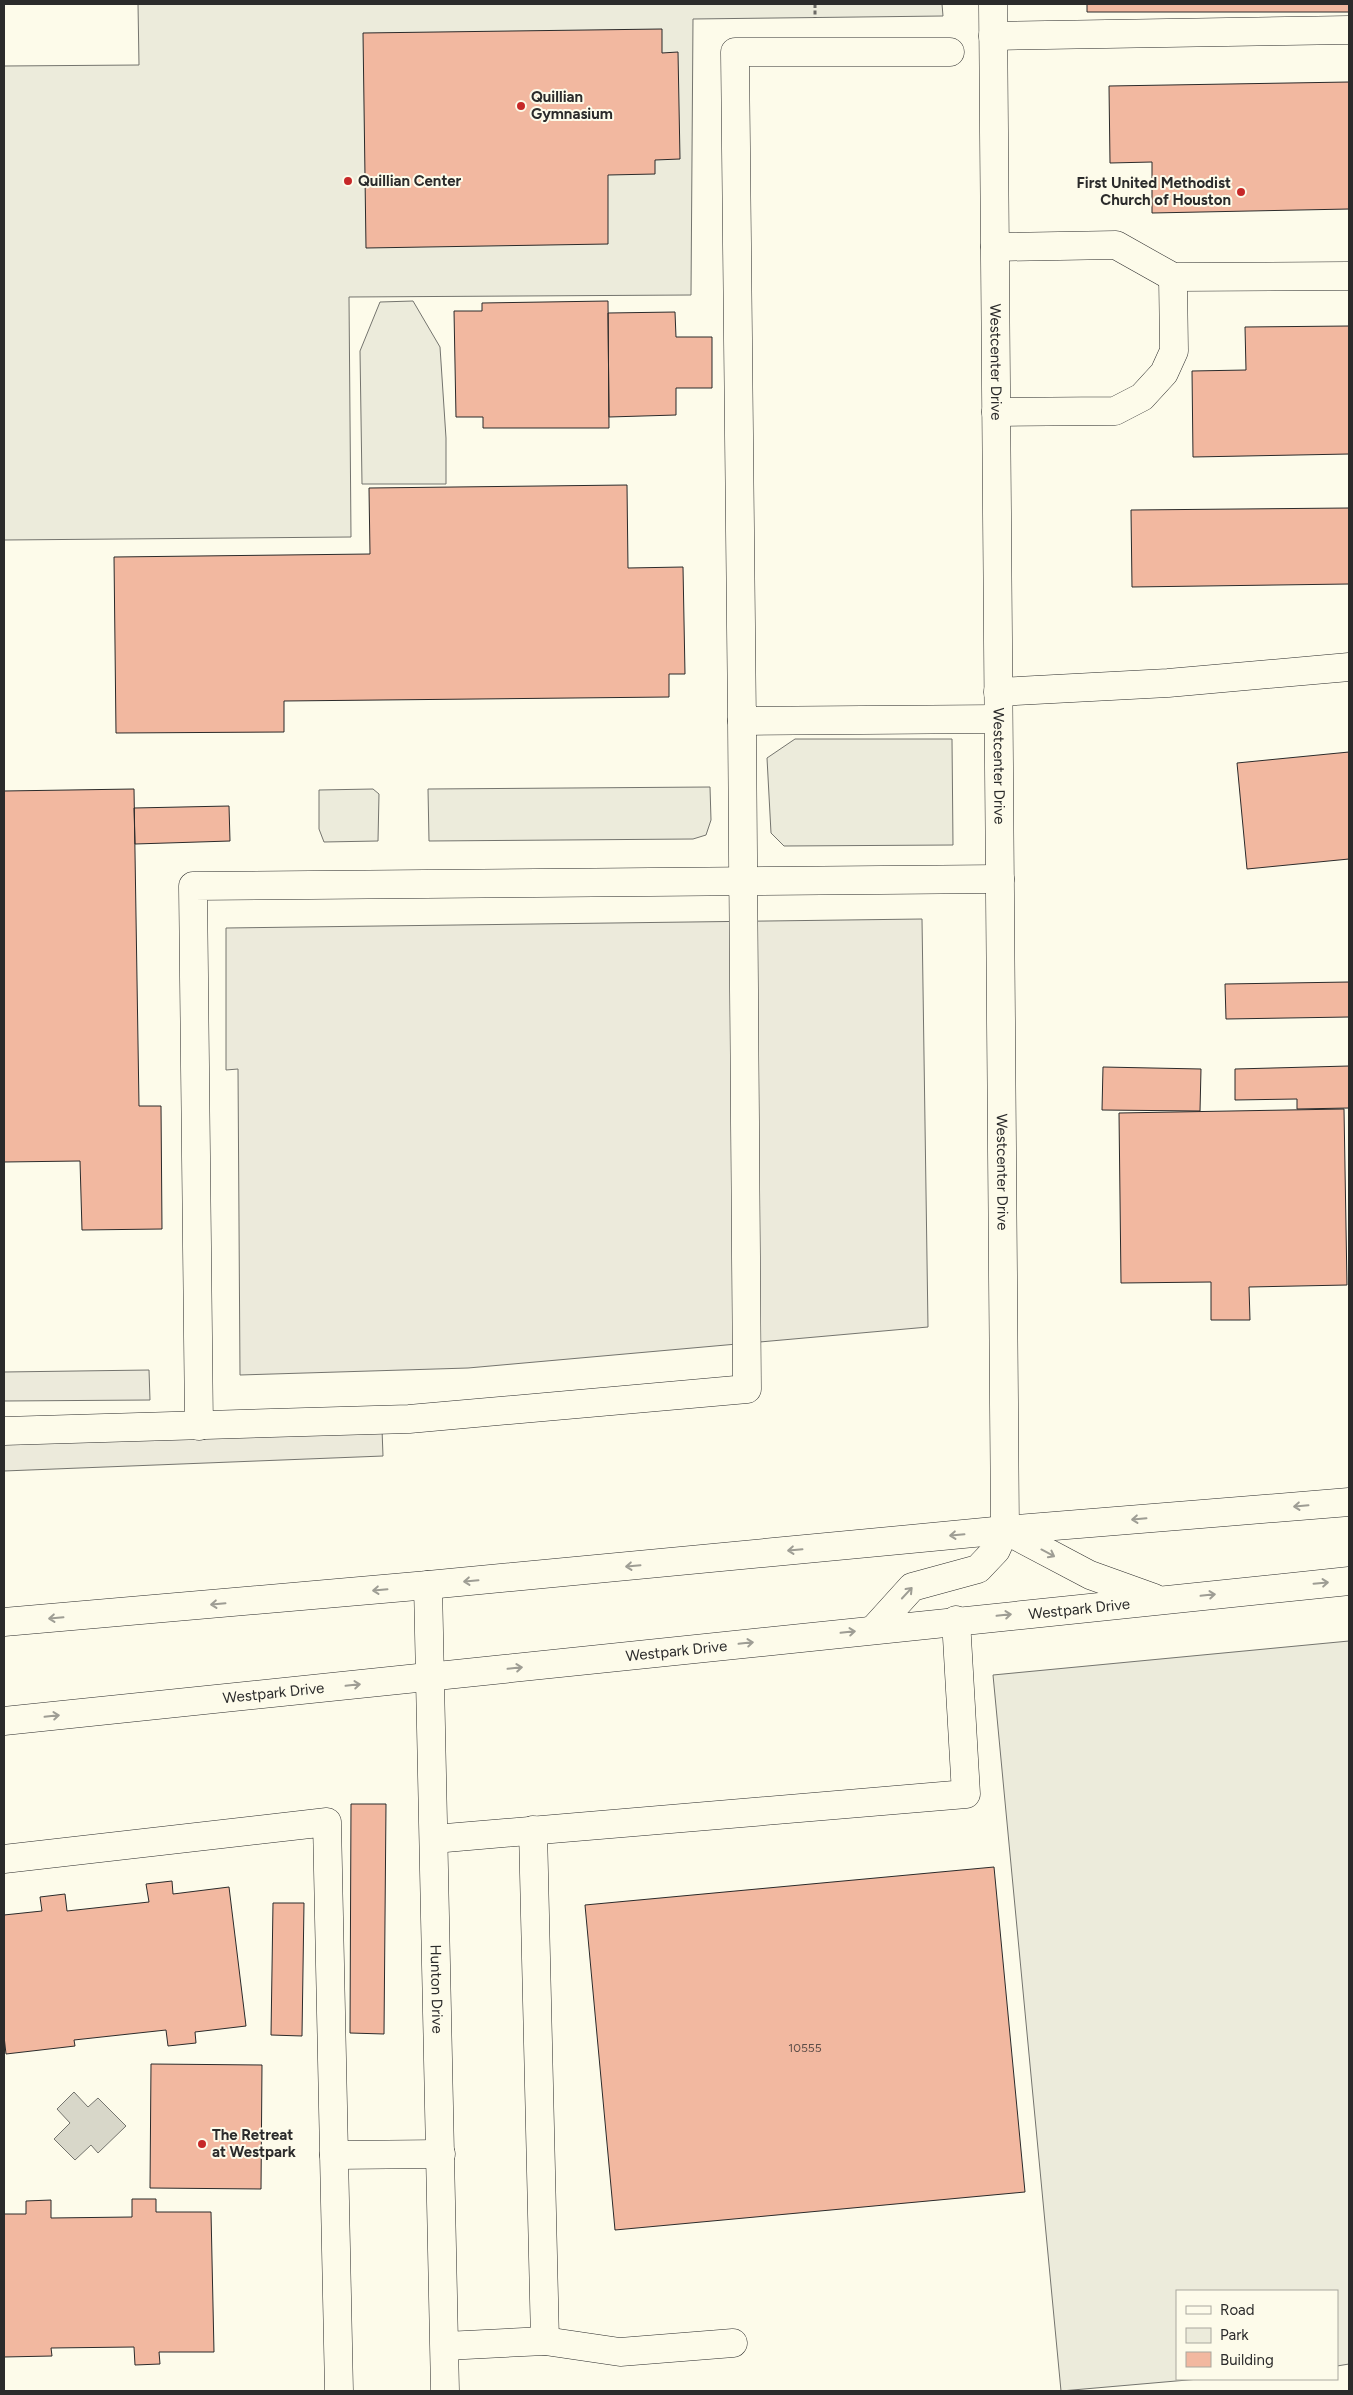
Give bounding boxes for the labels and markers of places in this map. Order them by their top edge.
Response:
place label: Quillian Gymnasium [531,88,613,123]
marker: Quillian Gymnasium [515,100,527,112]
place label: Quillian Center [358,172,462,190]
place label: First United Methodist Church of Houston [1076,174,1231,209]
marker: Quillian Center [342,175,354,187]
marker: First United Methodist Church of Houston [1235,186,1247,198]
place label: The Retreat at Westpark [212,2126,296,2161]
marker: The Retreat at Westpark [196,2138,208,2150]

